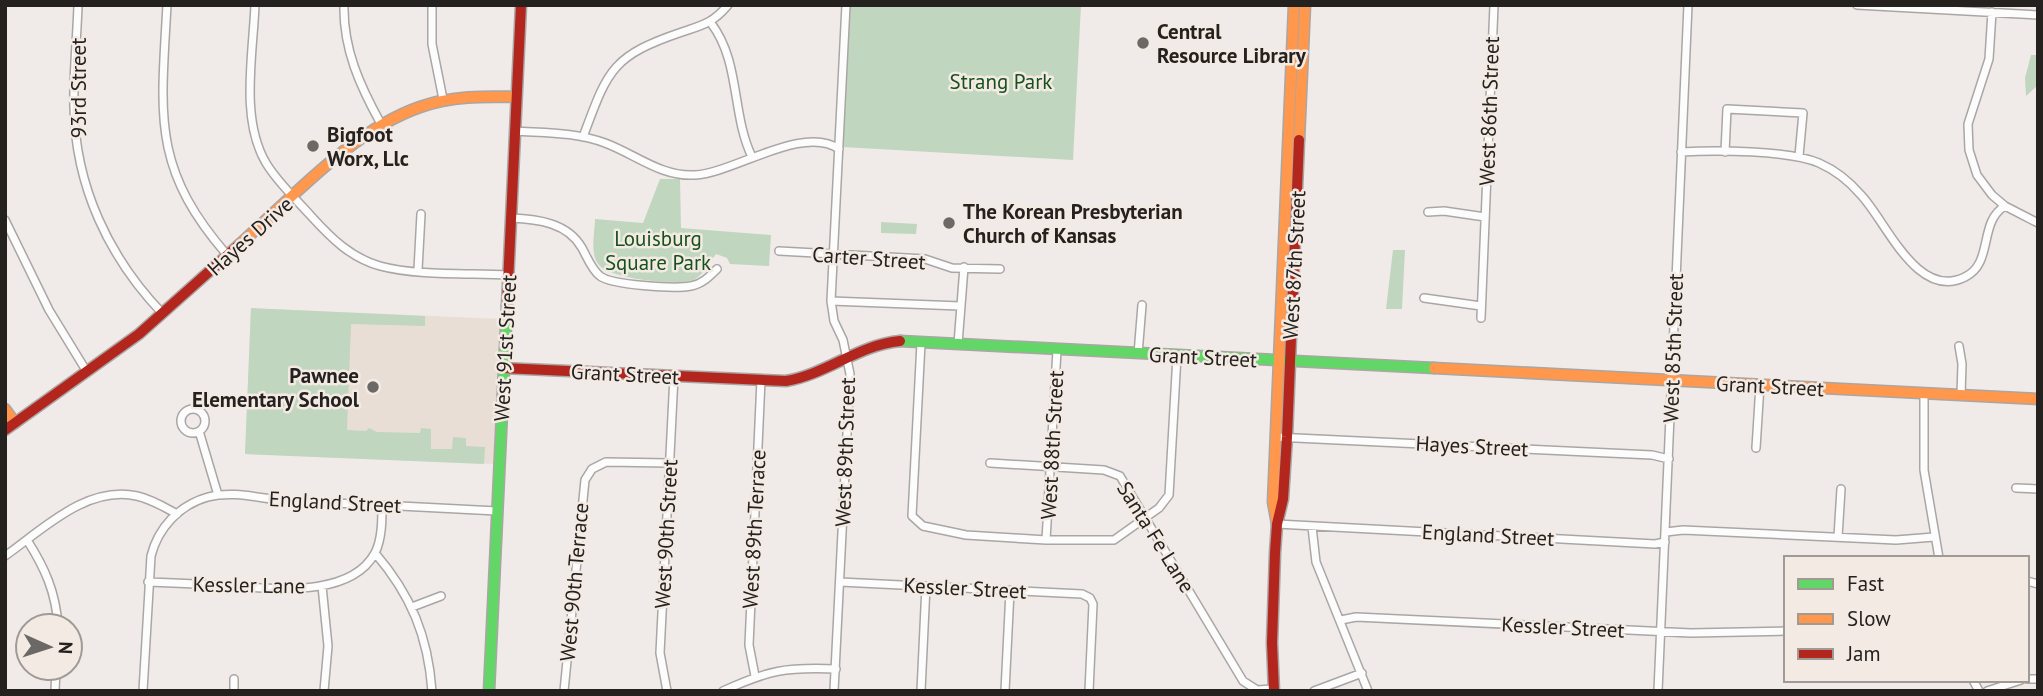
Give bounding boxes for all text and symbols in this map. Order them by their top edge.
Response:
place label: Central Resource Library [1157,18,1307,69]
marker: Central Resource Library [1135,35,1151,51]
street label: West 86th Street [1473,36,1505,186]
street label: 93rd Street [65,38,92,138]
park label: Strang Park [950,68,1052,95]
place label: Bigfoot Worx, Llc [327,121,409,172]
marker: Bigfoot Worx, Llc [305,138,321,154]
street label: Hayes Drive [201,190,299,282]
street label: West 87th Street [1277,190,1311,340]
place label: The Korean Presbyterian Church of Kansas [963,198,1183,249]
marker: The Korean Presbyterian Church of Kansas [941,215,957,231]
park label: Louisburg Square Park [605,225,711,276]
street label: Carter Street [811,241,927,275]
street label: West 85th Street [1657,273,1689,423]
street label: West 91st Street [488,274,522,422]
street label: Grant Street [1148,341,1258,373]
street label: Grant Street [570,358,680,390]
place label: Pawnee Elementary School [192,362,360,413]
street label: West 88th Street [1035,370,1069,520]
street label: Grant Street [1715,370,1825,402]
street label: West 89th Street [829,377,861,527]
marker: Pawnee Elementary School [365,379,381,395]
street label: Hayes Street [1415,430,1529,462]
street label: West 89th Terrace [736,449,772,609]
street label: West 90th Street [649,459,683,609]
street label: Santa Fe Lane [1111,476,1201,598]
street label: England Street [268,485,402,519]
street label: West 90th Terrace [554,502,594,662]
street label: England Street [1421,518,1555,552]
legend [1784,556,2029,682]
text: Fast [1847,570,1884,597]
street label: Kessler Lane [192,571,306,599]
street label: Kessler Street [903,571,1027,605]
text: Slow [1847,605,1891,632]
street label: Kessler Street [1501,610,1625,644]
north arrow [14,612,84,682]
text: Jam [1846,640,1881,667]
text: N [54,641,78,655]

